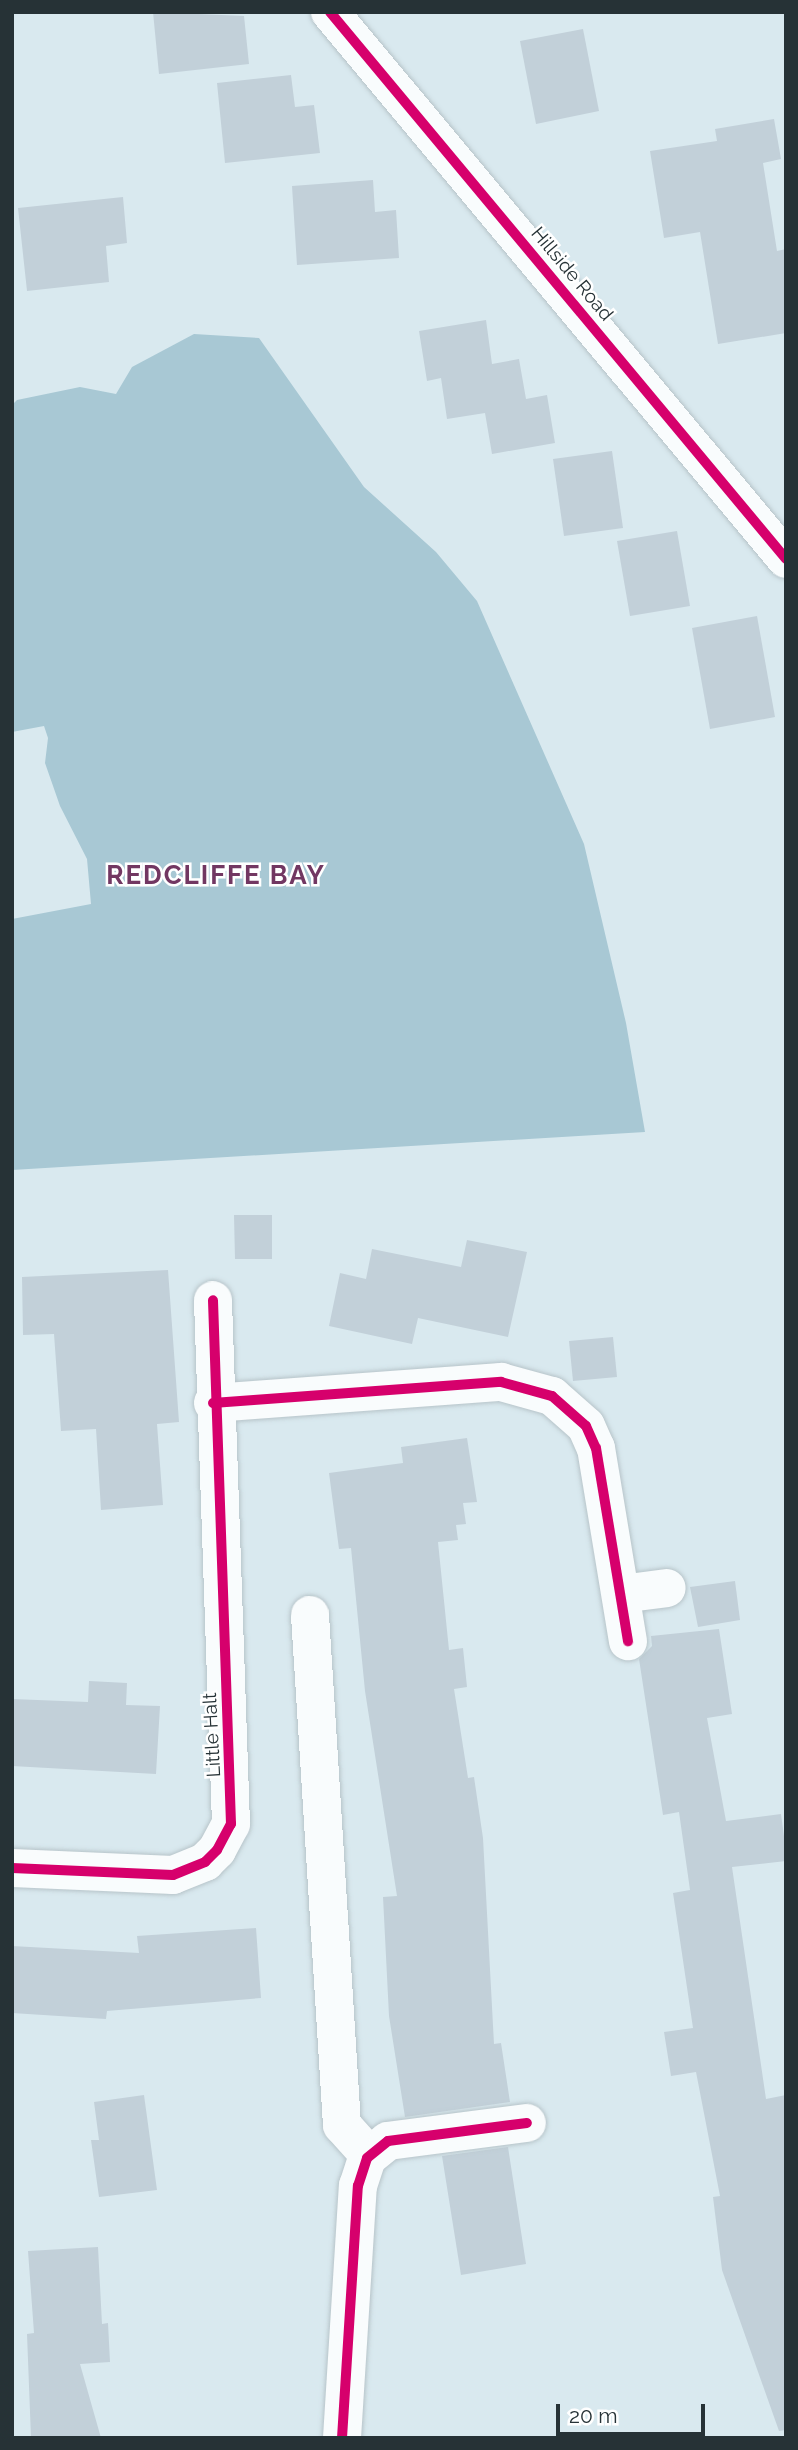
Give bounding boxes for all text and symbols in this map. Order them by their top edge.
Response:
street label: Hillside Road [526,223,618,325]
district label: REDCLIFFE BAY [108,860,324,892]
street label: Little Halt [198,1692,226,1778]
scale bar [560,2390,709,2434]
text: 20 m [569,2403,617,2428]

